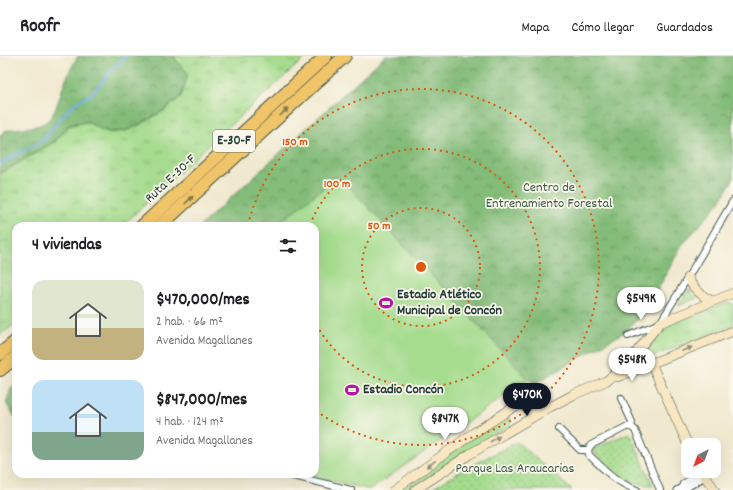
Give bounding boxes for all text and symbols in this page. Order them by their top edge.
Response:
text: Roofr [20,14,60,41]
text: Mapa [522,18,549,38]
text: Cómo llegar [571,18,634,38]
text: Guardados [656,18,713,38]
one-way arrow [279,107,290,116]
road number: E-30-F [213,130,255,152]
text: 150 m [282,134,308,151]
street label: Ruta E-30-F [141,149,202,208]
text: 100 m [324,176,350,193]
park label: Centro de Entrenamiento Forestal [486,178,613,214]
one-way arrow [184,195,194,204]
text: 50 m [367,218,391,235]
text: 4 viviendas [32,234,102,258]
icon: filters [277,235,299,257]
centre of rings [414,260,428,274]
place label: Estadio Atlético Municipal de Concón [397,285,502,321]
pin: $549K [613,287,669,321]
text: $470,000/mes [156,289,250,313]
text: $549K [626,290,656,309]
sports icon: Estadio Atlético Municipal de Concón [378,295,394,311]
icon: home [64,296,112,344]
text: 2 hab. · 66 m² [156,313,223,332]
text: Avenida Magallanes [156,332,253,351]
one-way arrow [682,345,694,351]
pin: $548K [604,348,660,382]
text: $548K [617,351,647,370]
place label: Estadio Concón [363,380,444,400]
sports icon: Estadio Concón [344,382,360,398]
pin: $470K [499,383,555,417]
text: $470K [512,386,542,405]
text: $847,000/mes [156,389,247,413]
icon: home [64,396,112,444]
pin: $847K [417,407,473,441]
text: $847K [431,410,459,429]
text: 4 hab. · 124 m² [156,413,224,432]
text: Avenida Magallanes [156,432,253,451]
one-way arrow [489,435,501,442]
north arrow [681,438,721,478]
map controls [681,438,721,478]
park label: Parque Las Araucarias [456,459,575,479]
one-way arrow [425,460,436,468]

